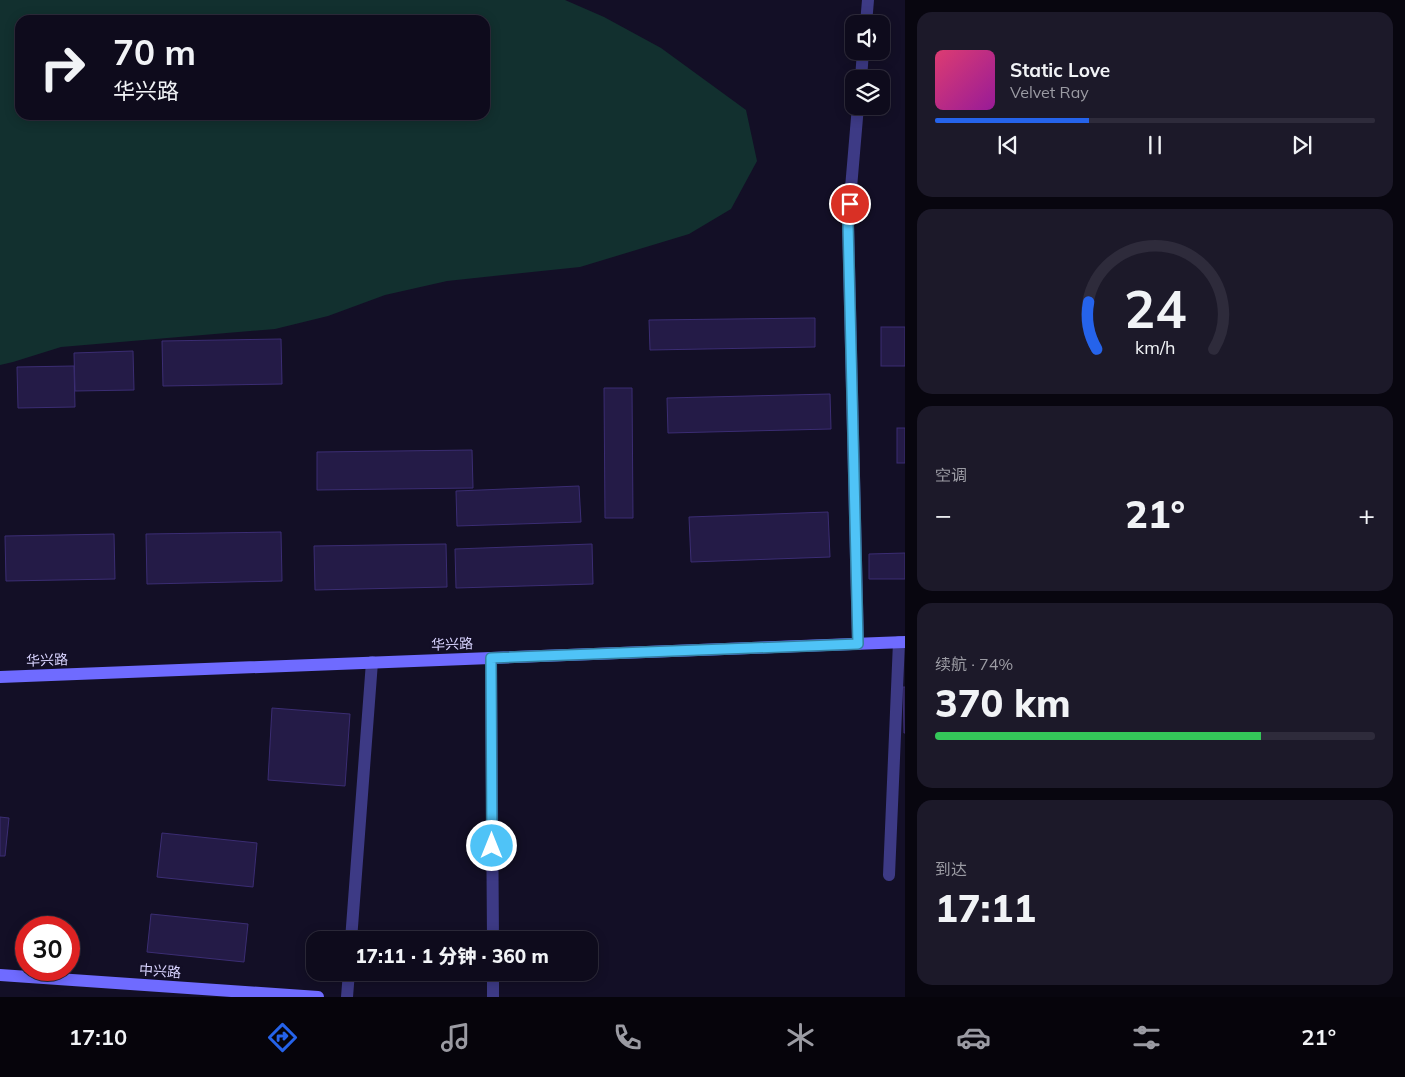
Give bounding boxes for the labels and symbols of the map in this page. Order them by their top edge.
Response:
pin [829,183,871,225]
street label: 华兴路 [431,634,473,654]
street label: 华兴路 [26,650,68,670]
position arrow [465,819,517,871]
speed limit sign: 30 [15,916,80,981]
street label: 中兴路 [138,961,182,981]

